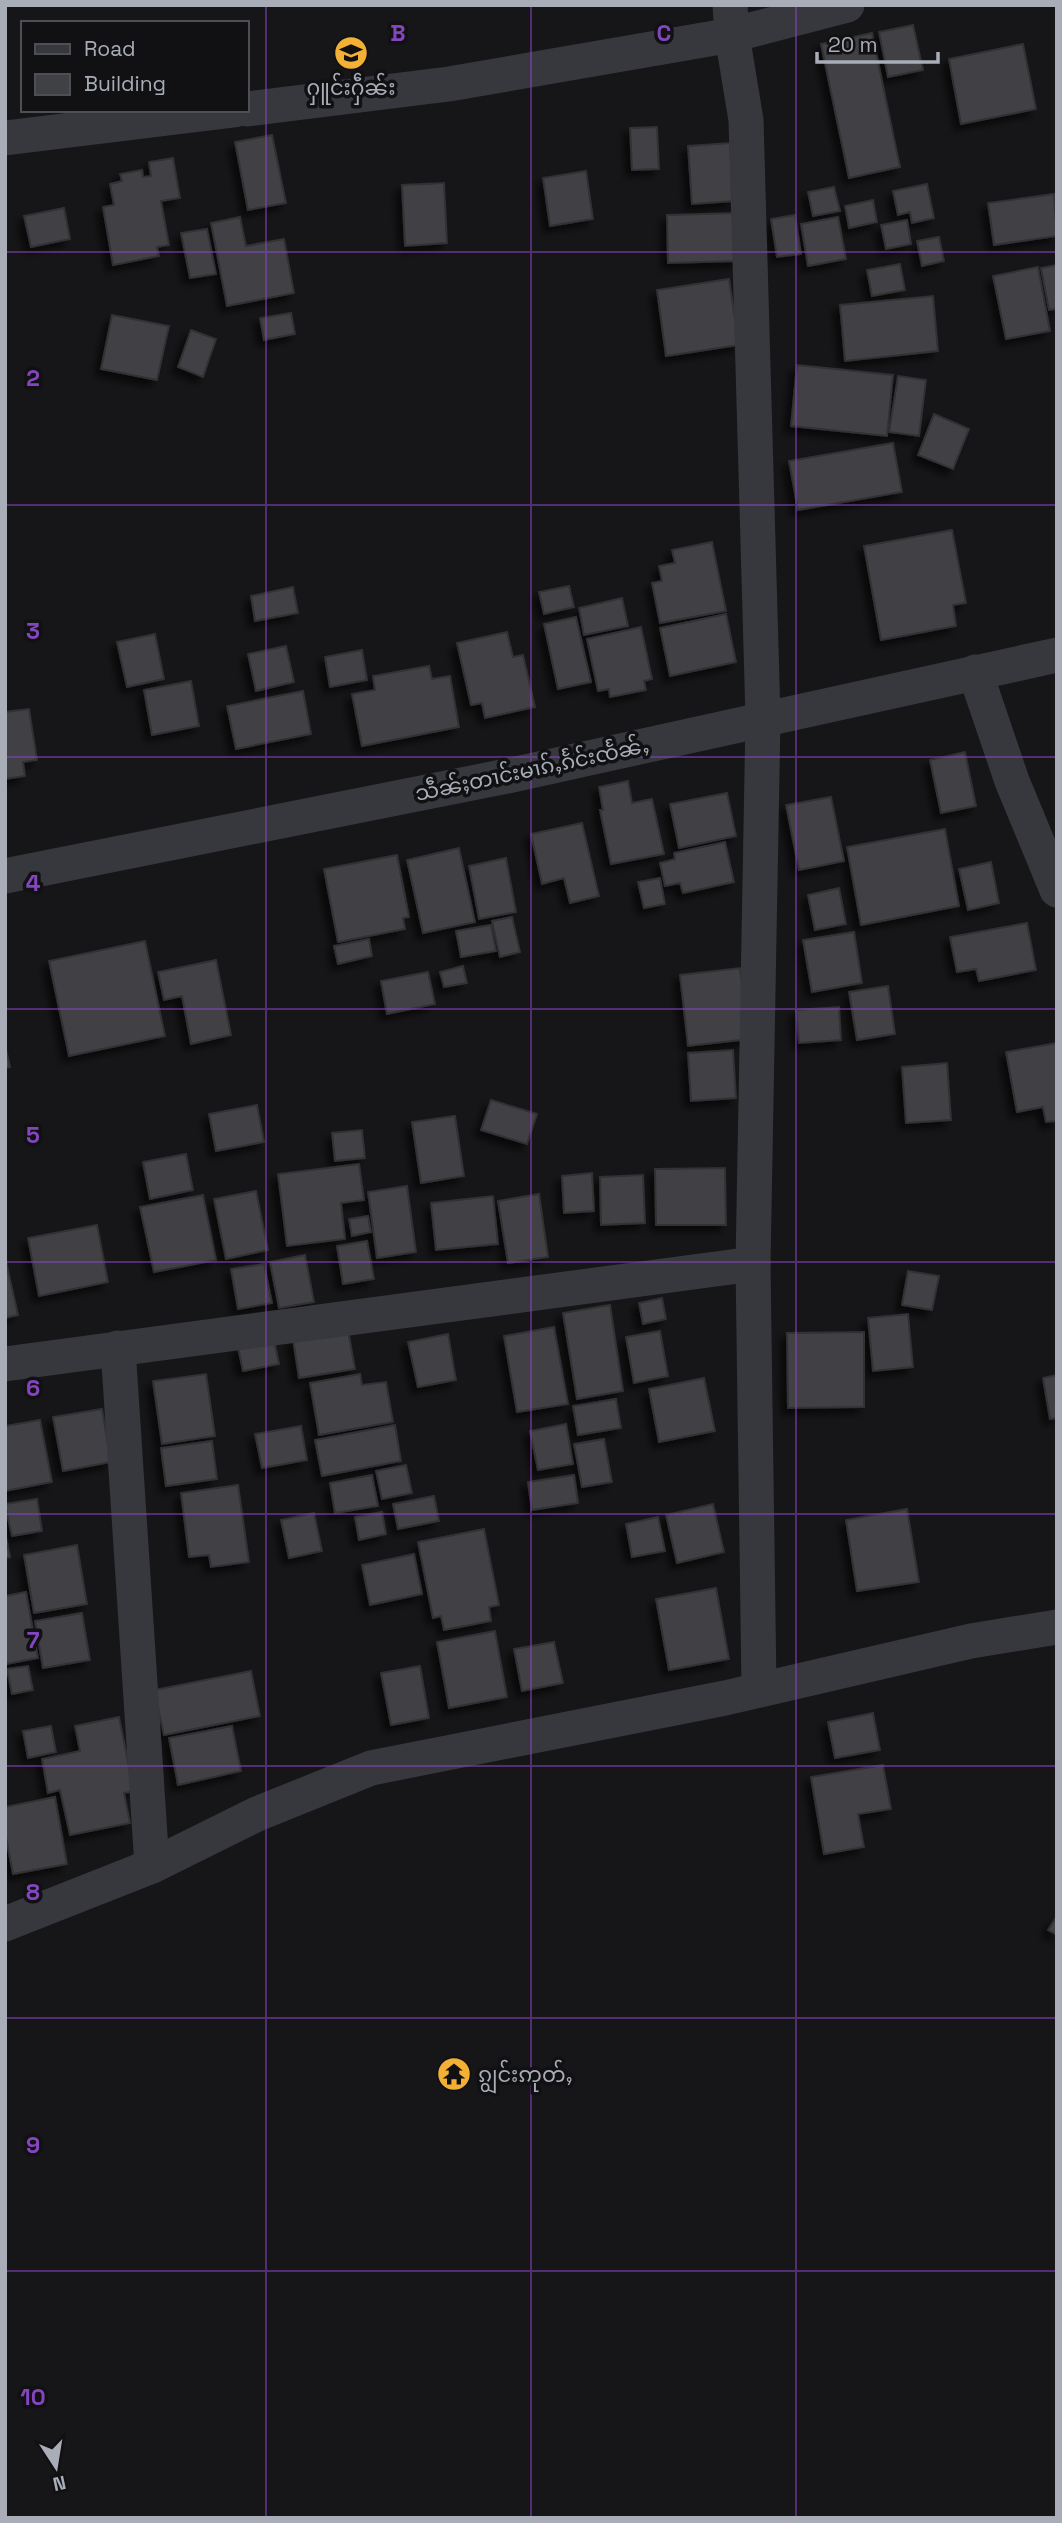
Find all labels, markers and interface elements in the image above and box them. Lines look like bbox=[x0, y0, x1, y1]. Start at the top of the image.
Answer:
text: B bbox=[390, 18, 406, 48]
text: C bbox=[657, 18, 671, 48]
legend bbox=[21, 21, 248, 112]
scale bar bbox=[817, 21, 938, 65]
text: 20 m bbox=[828, 31, 878, 58]
school or university icon: ႁူင်းႁဵၼ်း bbox=[332, 34, 370, 72]
text: Road bbox=[84, 35, 136, 62]
text: Building bbox=[84, 70, 166, 97]
place label: ႁူင်းႁဵၼ်း bbox=[307, 72, 396, 105]
text: 2 bbox=[26, 363, 40, 393]
text: 3 bbox=[26, 616, 40, 646]
street label: သဵၼ်ႈတၢင်းမၢၵ်ႇၵႅင်းၸႅၼ်ႇ bbox=[412, 729, 651, 807]
text: 4 bbox=[26, 868, 41, 898]
text: 5 bbox=[26, 1120, 40, 1150]
text: 6 bbox=[26, 1373, 40, 1403]
text: 7 bbox=[27, 1625, 40, 1655]
text: 8 bbox=[26, 1877, 40, 1907]
temple icon: ၵျွင်းဢုတ်ႇ bbox=[435, 2055, 473, 2093]
place label: ၵျွင်းဢုတ်ႇ bbox=[478, 2059, 573, 2094]
text: 9 bbox=[26, 2130, 40, 2160]
text: 10 bbox=[20, 2382, 46, 2412]
north arrow bbox=[21, 2432, 91, 2502]
text: N bbox=[51, 2470, 68, 2497]

